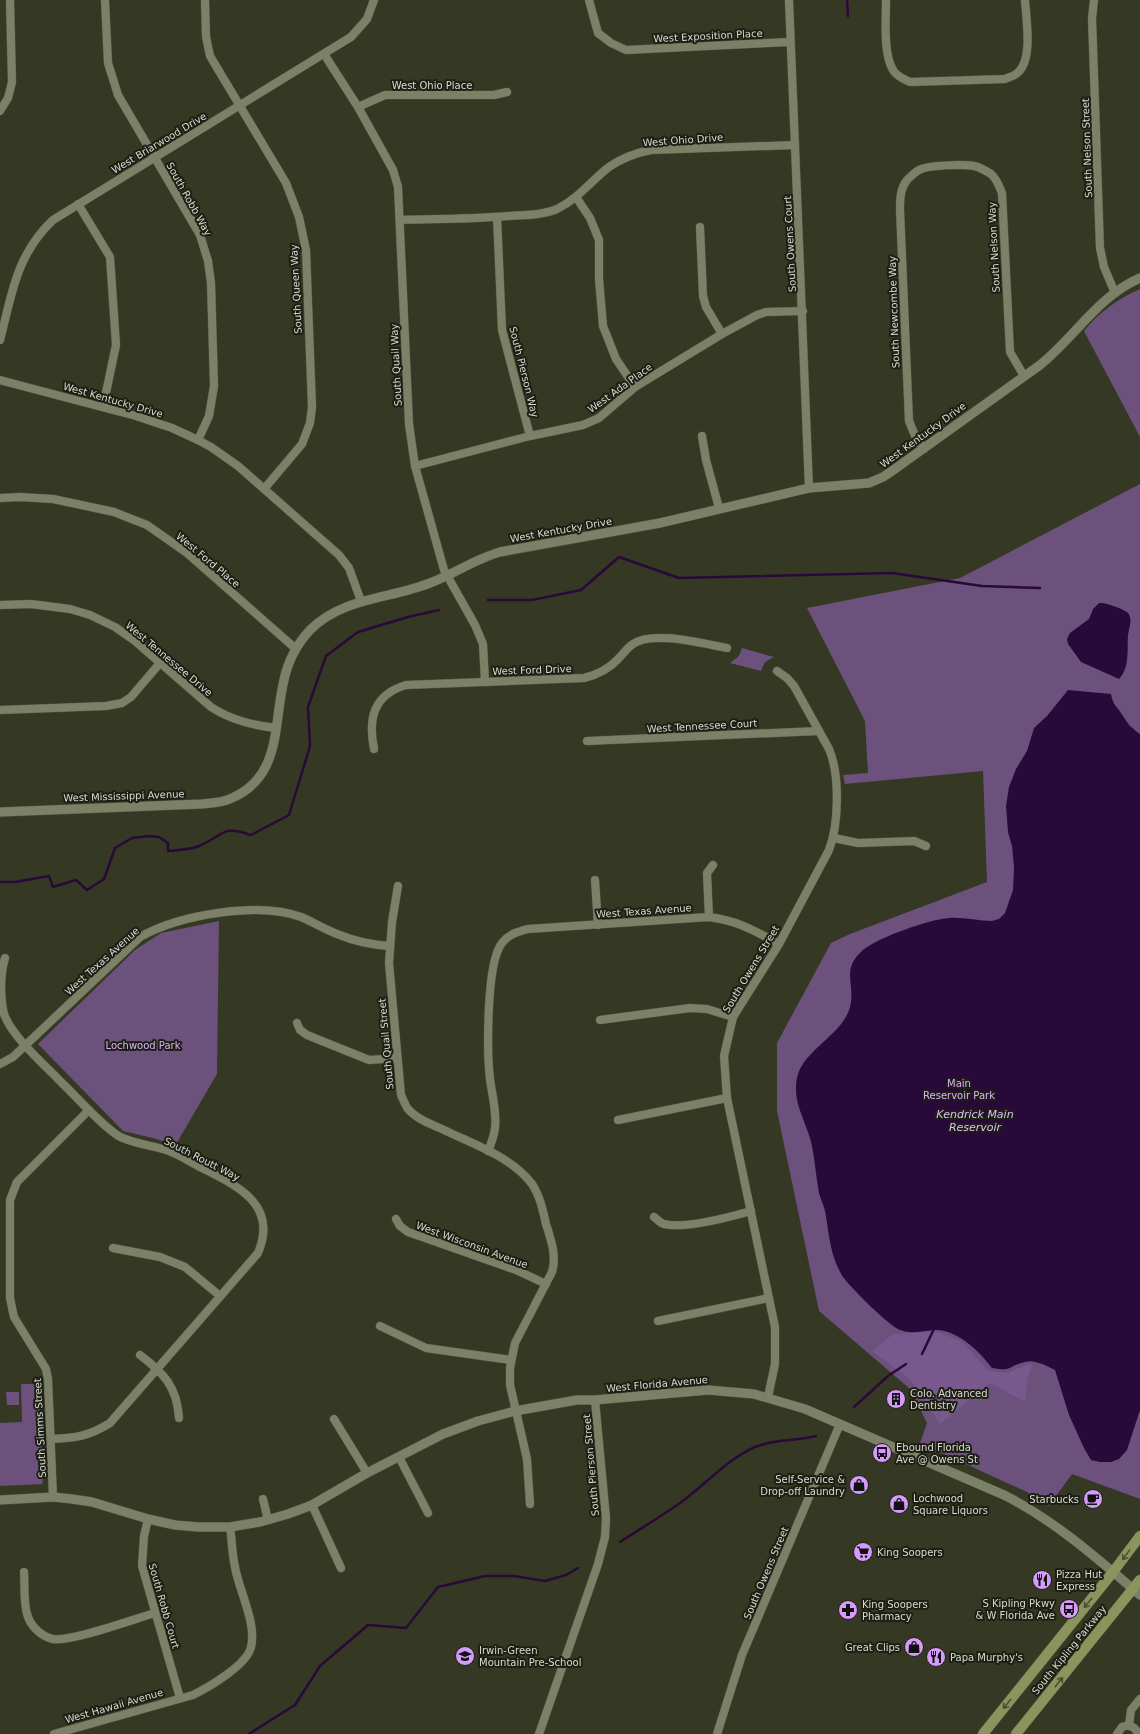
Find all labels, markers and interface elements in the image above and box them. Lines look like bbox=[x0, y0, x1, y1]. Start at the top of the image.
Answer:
street label: West Exposition Place bbox=[653, 28, 763, 44]
street label: West Ohio Place bbox=[392, 80, 472, 91]
street label: South Nelson Street bbox=[1080, 98, 1094, 198]
street label: West Briarwood Drive bbox=[110, 110, 208, 176]
street label: West Ohio Drive bbox=[642, 132, 724, 148]
street label: South Robb Way bbox=[164, 160, 214, 238]
street label: South Owens Court bbox=[782, 195, 798, 293]
street label: South Nelson Way bbox=[986, 201, 1002, 293]
street label: South Queen Way bbox=[288, 244, 304, 334]
street label: South Newcombe Way bbox=[887, 256, 901, 368]
street label: South Quail Way bbox=[388, 323, 404, 407]
street label: South Pierson Way bbox=[507, 325, 541, 419]
street label: West Ada Place bbox=[586, 361, 654, 415]
street label: West Kentucky Drive bbox=[62, 380, 164, 420]
street label: West Kentucky Drive bbox=[878, 400, 968, 470]
street label: West Kentucky Drive bbox=[509, 516, 613, 544]
street label: West Ford Place bbox=[174, 530, 242, 590]
street label: West Tennessee Drive bbox=[123, 620, 215, 698]
street label: West Ford Drive bbox=[492, 663, 572, 677]
street label: West Tennessee Court bbox=[647, 718, 758, 734]
street label: West Mississippi Avenue bbox=[63, 788, 185, 804]
street label: West Texas Avenue bbox=[596, 902, 692, 920]
street label: South Owens Street bbox=[721, 923, 781, 1015]
street label: West Texas Avenue bbox=[63, 925, 141, 997]
street label: South Quail Street bbox=[377, 998, 395, 1090]
park label: Lochwood Park bbox=[106, 1040, 181, 1051]
park label: Main Reservoir Park bbox=[923, 1078, 995, 1101]
water label: Kendrick Main Reservoir bbox=[936, 1108, 1014, 1134]
street label: South Routt Way bbox=[162, 1135, 242, 1183]
street label: West Wisconsin Avenue bbox=[415, 1220, 529, 1270]
street label: West Florida Avenue bbox=[606, 1374, 708, 1394]
street label: South Simms Street bbox=[32, 1378, 48, 1478]
building icon: Colo. Advanced Dentistry bbox=[885, 1388, 907, 1410]
place label: Colo. Advanced Dentistry bbox=[910, 1388, 988, 1411]
street label: South Pierson Street bbox=[581, 1413, 601, 1516]
bus stop icon: Ebound Florida Ave @ Owens St bbox=[871, 1442, 893, 1464]
place label: Ebound Florida Ave @ Owens St bbox=[896, 1442, 978, 1465]
place label: Self-Service & Drop-off Laundry bbox=[760, 1474, 845, 1497]
shop icon: Self-Service & Drop-off Laundry bbox=[848, 1474, 870, 1496]
cafe icon: Starbucks bbox=[1082, 1488, 1104, 1510]
shop icon: Lochwood Square Liquors bbox=[888, 1493, 910, 1515]
place label: Lochwood Square Liquors bbox=[913, 1493, 988, 1516]
place label: Starbucks bbox=[1029, 1494, 1079, 1505]
street label: South Owens Street bbox=[741, 1525, 791, 1621]
supermarket icon: King Soopers bbox=[852, 1541, 874, 1563]
place label: King Soopers bbox=[877, 1547, 943, 1558]
one-way arrow bbox=[1122, 1549, 1130, 1560]
street label: South Robb Court bbox=[147, 1562, 181, 1650]
restaurant icon: Pizza Hut Express bbox=[1031, 1569, 1053, 1591]
place label: Pizza Hut Express bbox=[1056, 1569, 1102, 1592]
one-way arrow bbox=[1084, 1597, 1093, 1608]
place label: S Kipling Pkwy & W Florida Ave bbox=[975, 1598, 1055, 1621]
bus stop icon: S Kipling Pkwy & W Florida Ave bbox=[1058, 1598, 1080, 1620]
pharmacy icon: King Soopers Pharmacy bbox=[837, 1599, 859, 1621]
place label: King Soopers Pharmacy bbox=[862, 1599, 928, 1622]
street label: South Kipling Parkway bbox=[1030, 1603, 1108, 1697]
shop icon: Great Clips bbox=[903, 1636, 925, 1658]
place label: Great Clips bbox=[845, 1642, 900, 1653]
school or university icon: Irwin-Green Mountain Pre-School bbox=[454, 1645, 476, 1667]
place label: Irwin-Green Mountain Pre-School bbox=[479, 1645, 581, 1668]
restaurant icon: Papa Murphy's bbox=[925, 1646, 947, 1668]
place label: Papa Murphy's bbox=[950, 1652, 1023, 1663]
one-way arrow bbox=[1054, 1677, 1063, 1687]
street label: West Hawaii Avenue bbox=[64, 1687, 164, 1725]
one-way arrow bbox=[1003, 1699, 1012, 1709]

